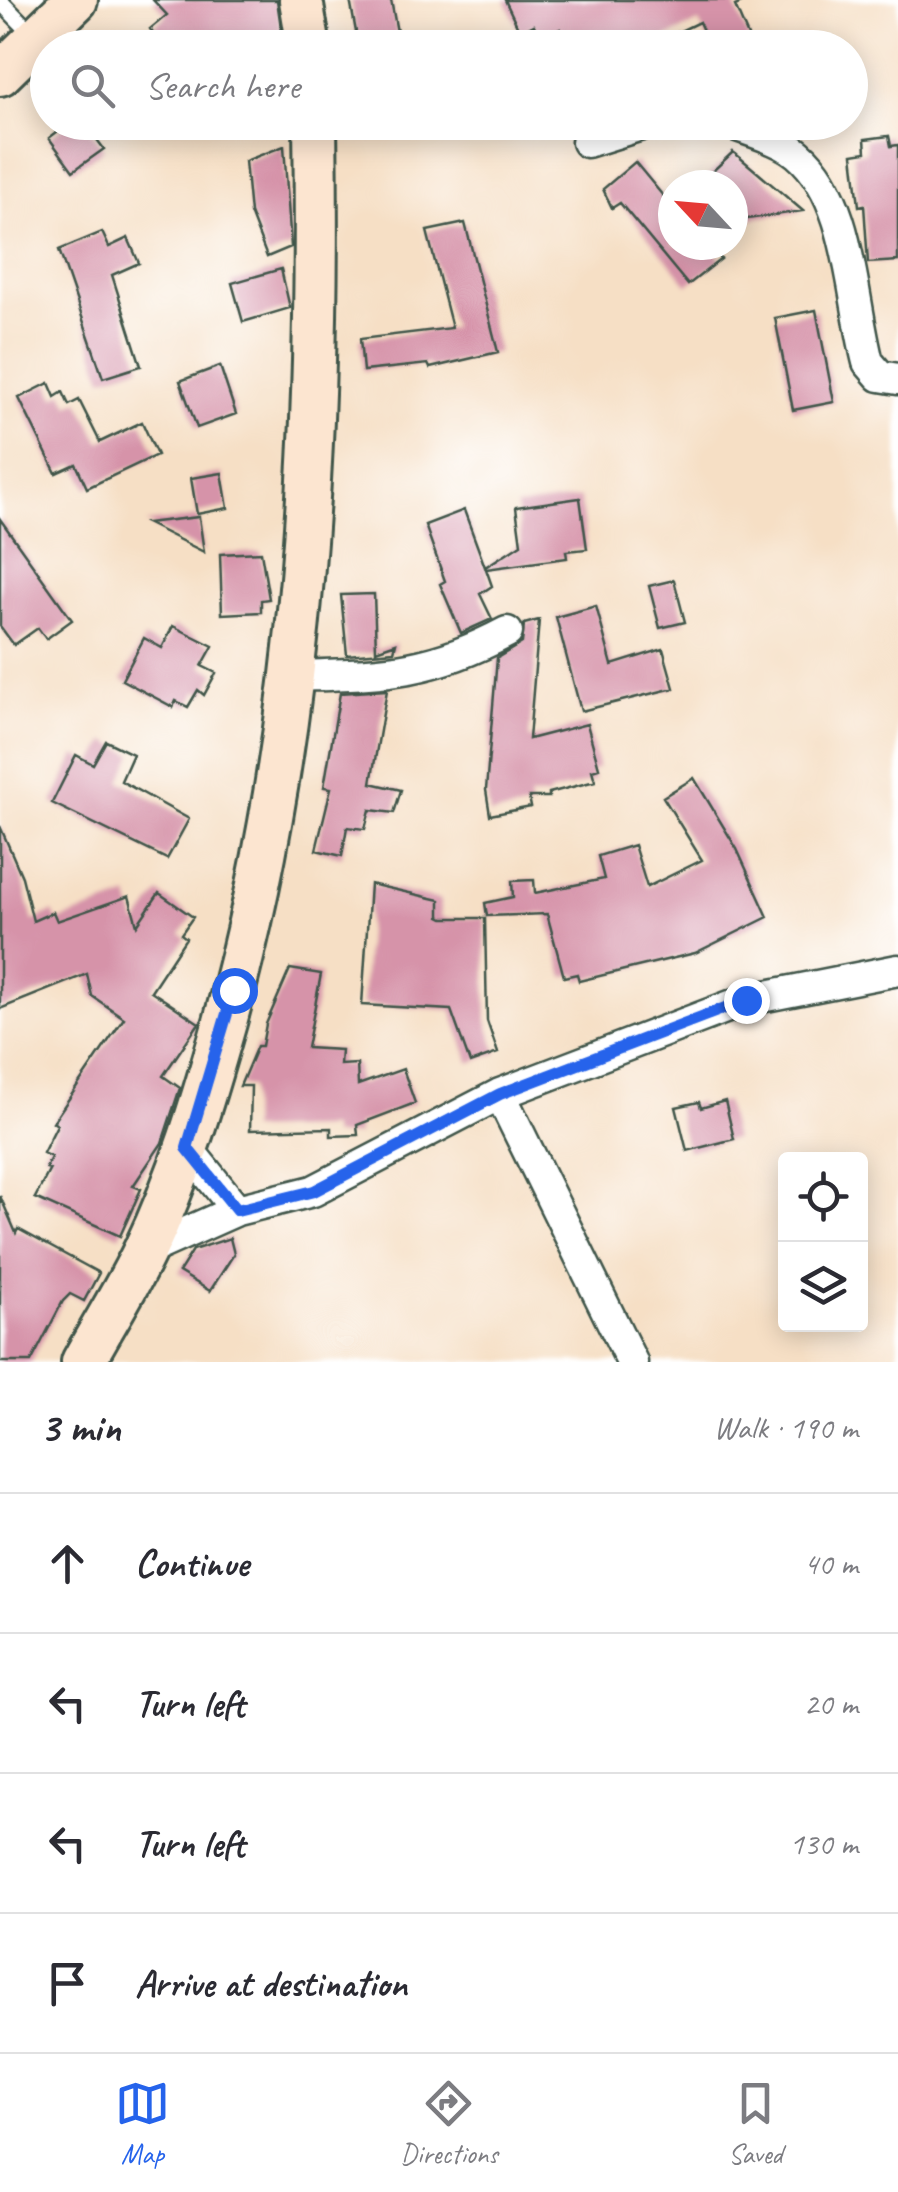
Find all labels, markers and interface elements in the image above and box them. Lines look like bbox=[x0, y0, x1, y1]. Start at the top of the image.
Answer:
search box bbox=[30, 30, 868, 140]
icon: search bbox=[65, 58, 120, 113]
text: Search here bbox=[145, 62, 300, 109]
north arrow bbox=[658, 170, 748, 260]
route start bbox=[212, 968, 258, 1014]
route end bbox=[724, 978, 770, 1024]
map controls bbox=[778, 1152, 868, 1332]
button: locate bbox=[778, 1152, 868, 1242]
button: layers bbox=[778, 1242, 868, 1332]
text: 3 min bbox=[40, 1401, 120, 1454]
text: Walk · 190 m bbox=[714, 1407, 858, 1448]
icon: ahead bbox=[40, 1536, 95, 1591]
text: Continue bbox=[135, 1540, 249, 1587]
text: 40 m bbox=[804, 1543, 858, 1584]
icon: left bbox=[40, 1676, 95, 1731]
text: Turn left bbox=[135, 1680, 245, 1727]
text: 20 m bbox=[804, 1683, 858, 1724]
icon: left bbox=[40, 1816, 95, 1871]
text: Turn left bbox=[135, 1820, 245, 1867]
text: 130 m bbox=[789, 1823, 858, 1864]
icon: arrive bbox=[40, 1956, 95, 2011]
text: Arrive at destination bbox=[135, 1960, 407, 2007]
tab: Map bbox=[115, 2076, 170, 2171]
tab: Directions bbox=[400, 2076, 498, 2171]
tab: Saved bbox=[728, 2076, 783, 2171]

